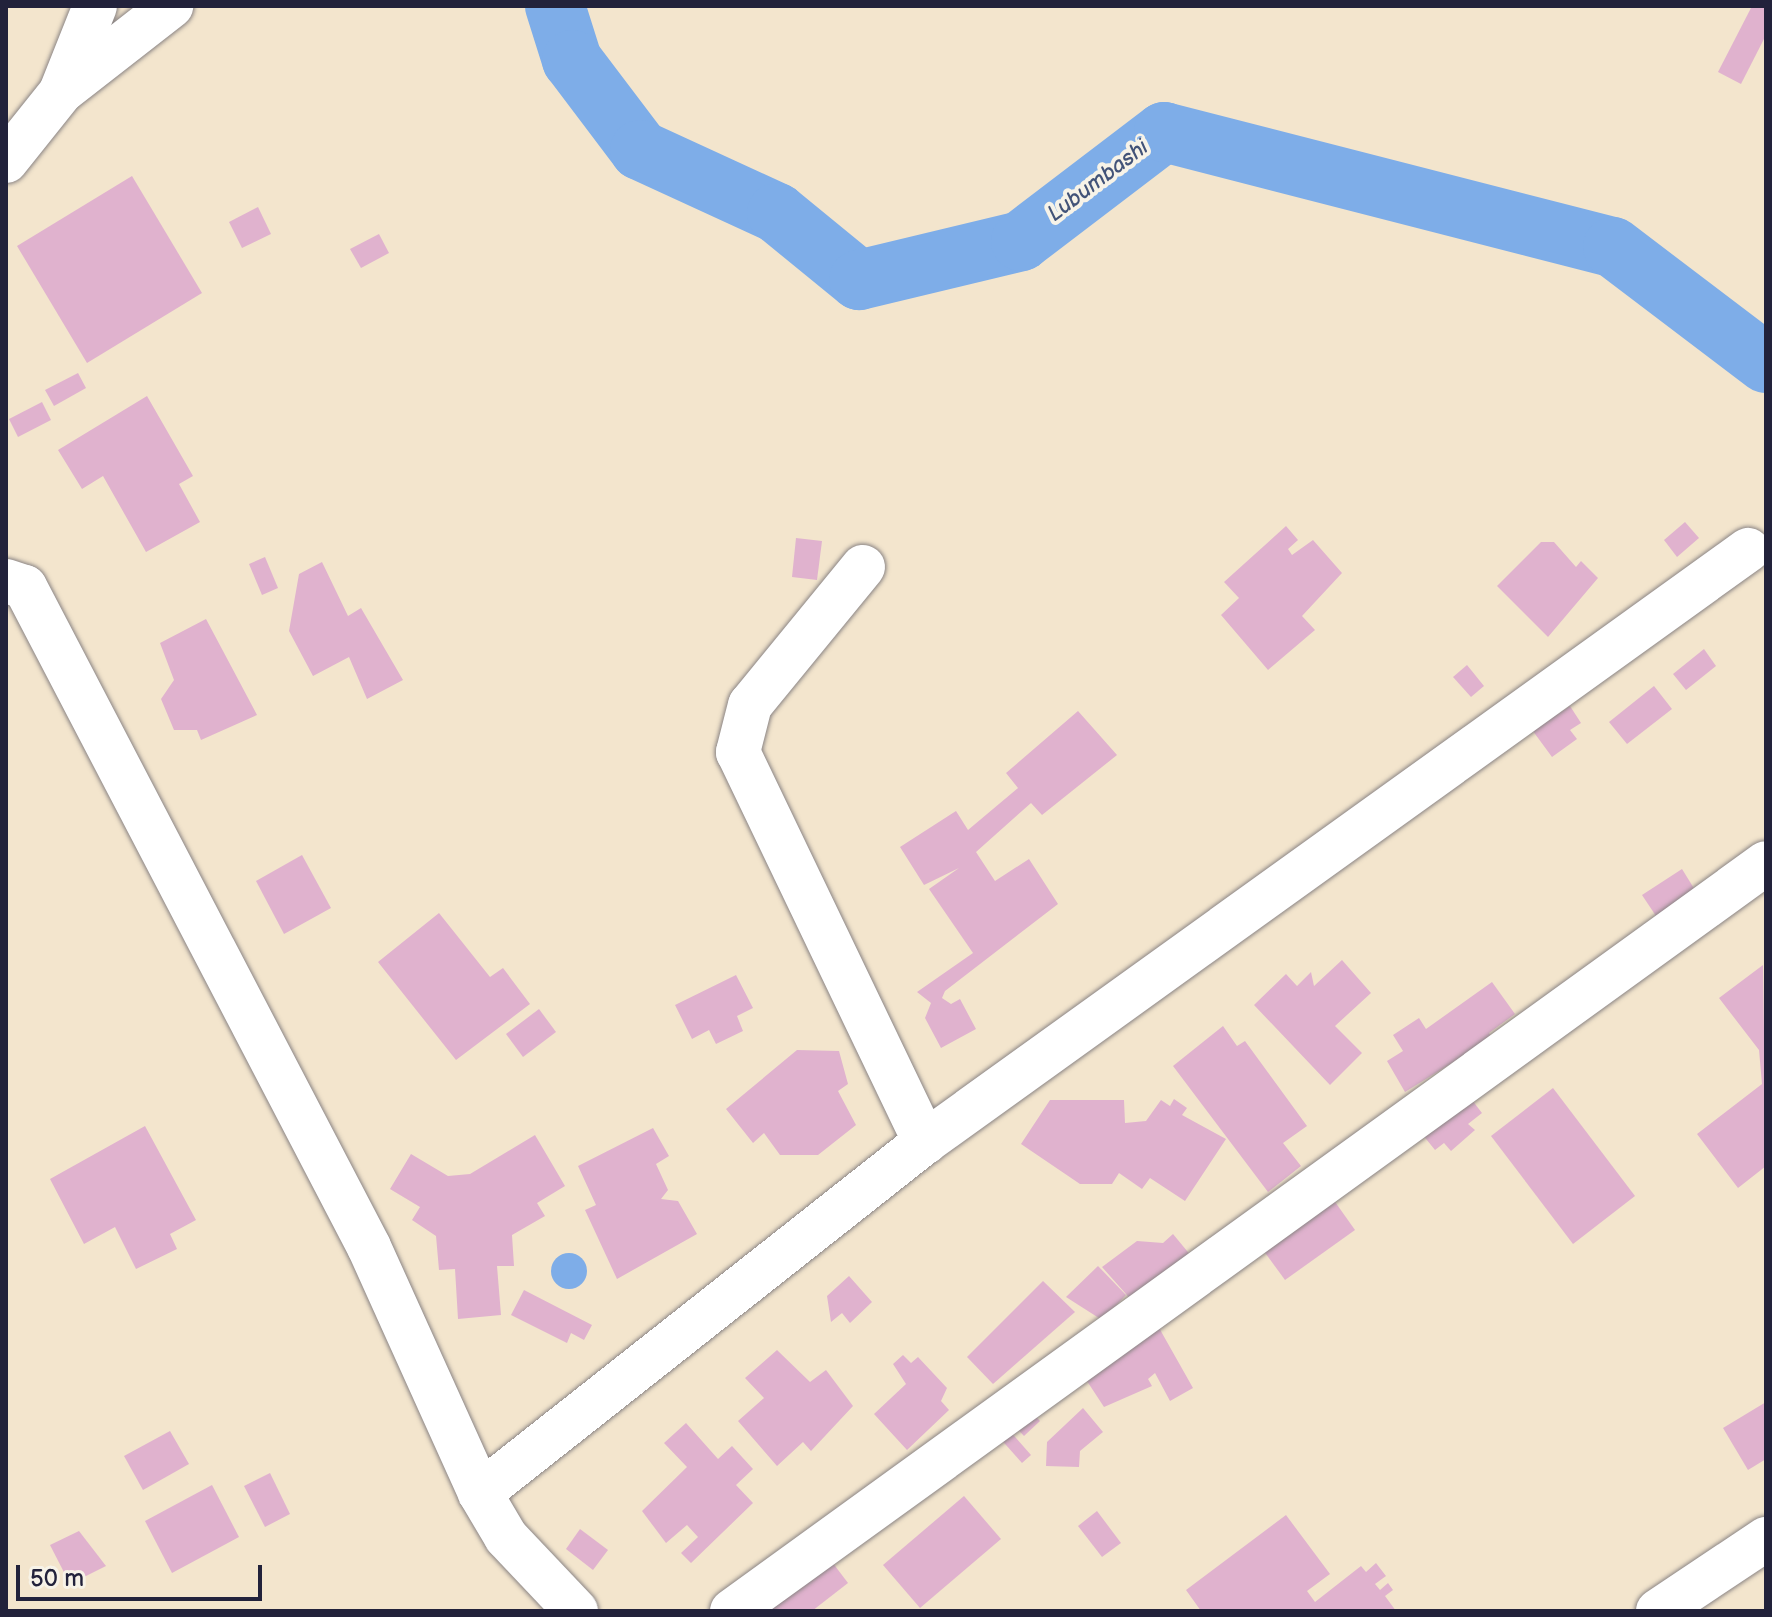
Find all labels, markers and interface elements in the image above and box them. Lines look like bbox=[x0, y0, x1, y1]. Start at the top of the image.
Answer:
water label: Lubumbashi bbox=[1042, 135, 1154, 227]
scale bar bbox=[20, 1549, 266, 1599]
text: 50 m bbox=[30, 1564, 84, 1593]

